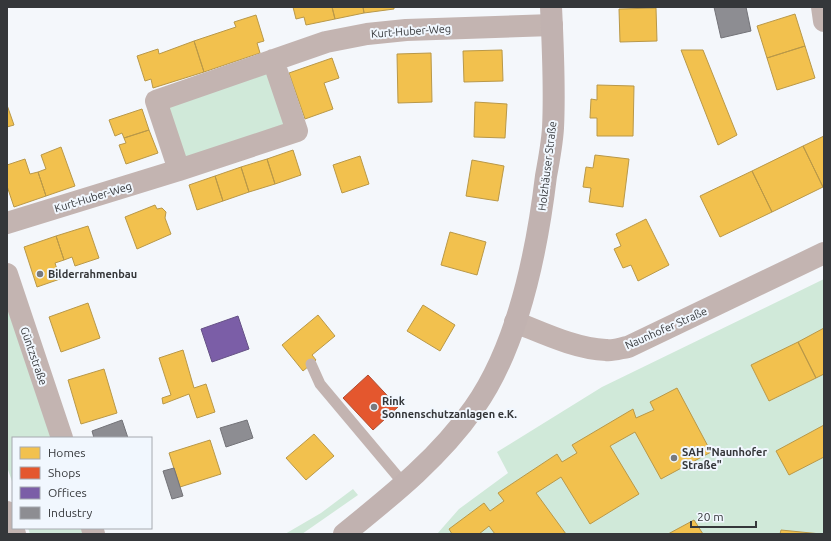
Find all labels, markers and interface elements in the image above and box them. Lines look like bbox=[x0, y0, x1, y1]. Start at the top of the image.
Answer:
street label: Kurt-Huber-Weg bbox=[371, 22, 451, 40]
street label: Holzhäuser Straße bbox=[536, 120, 558, 212]
street label: Kurt-Huber-Weg bbox=[53, 180, 133, 214]
place label: Bilderrahmenbau bbox=[48, 268, 137, 280]
marker: Bilderrahmenbau bbox=[35, 269, 45, 279]
street label: Naunhofer Straße bbox=[623, 305, 709, 351]
street label: Güntzstraße bbox=[18, 325, 50, 387]
place label: Rink Sonnenschutzanlagen e.K. bbox=[382, 395, 517, 420]
marker: Rink Sonnenschutzanlagen e.K. bbox=[369, 402, 379, 412]
legend bbox=[12, 437, 152, 529]
text: Homes bbox=[48, 446, 86, 459]
place label: SAH "Naunhofer Straße" bbox=[682, 446, 767, 471]
marker: SAH "Naunhofer Straße" bbox=[669, 453, 679, 463]
text: Shops bbox=[48, 466, 80, 479]
text: Offices bbox=[48, 486, 87, 499]
scale bar bbox=[691, 503, 756, 529]
text: Industry bbox=[48, 506, 93, 519]
text: 20 m bbox=[697, 510, 724, 523]

